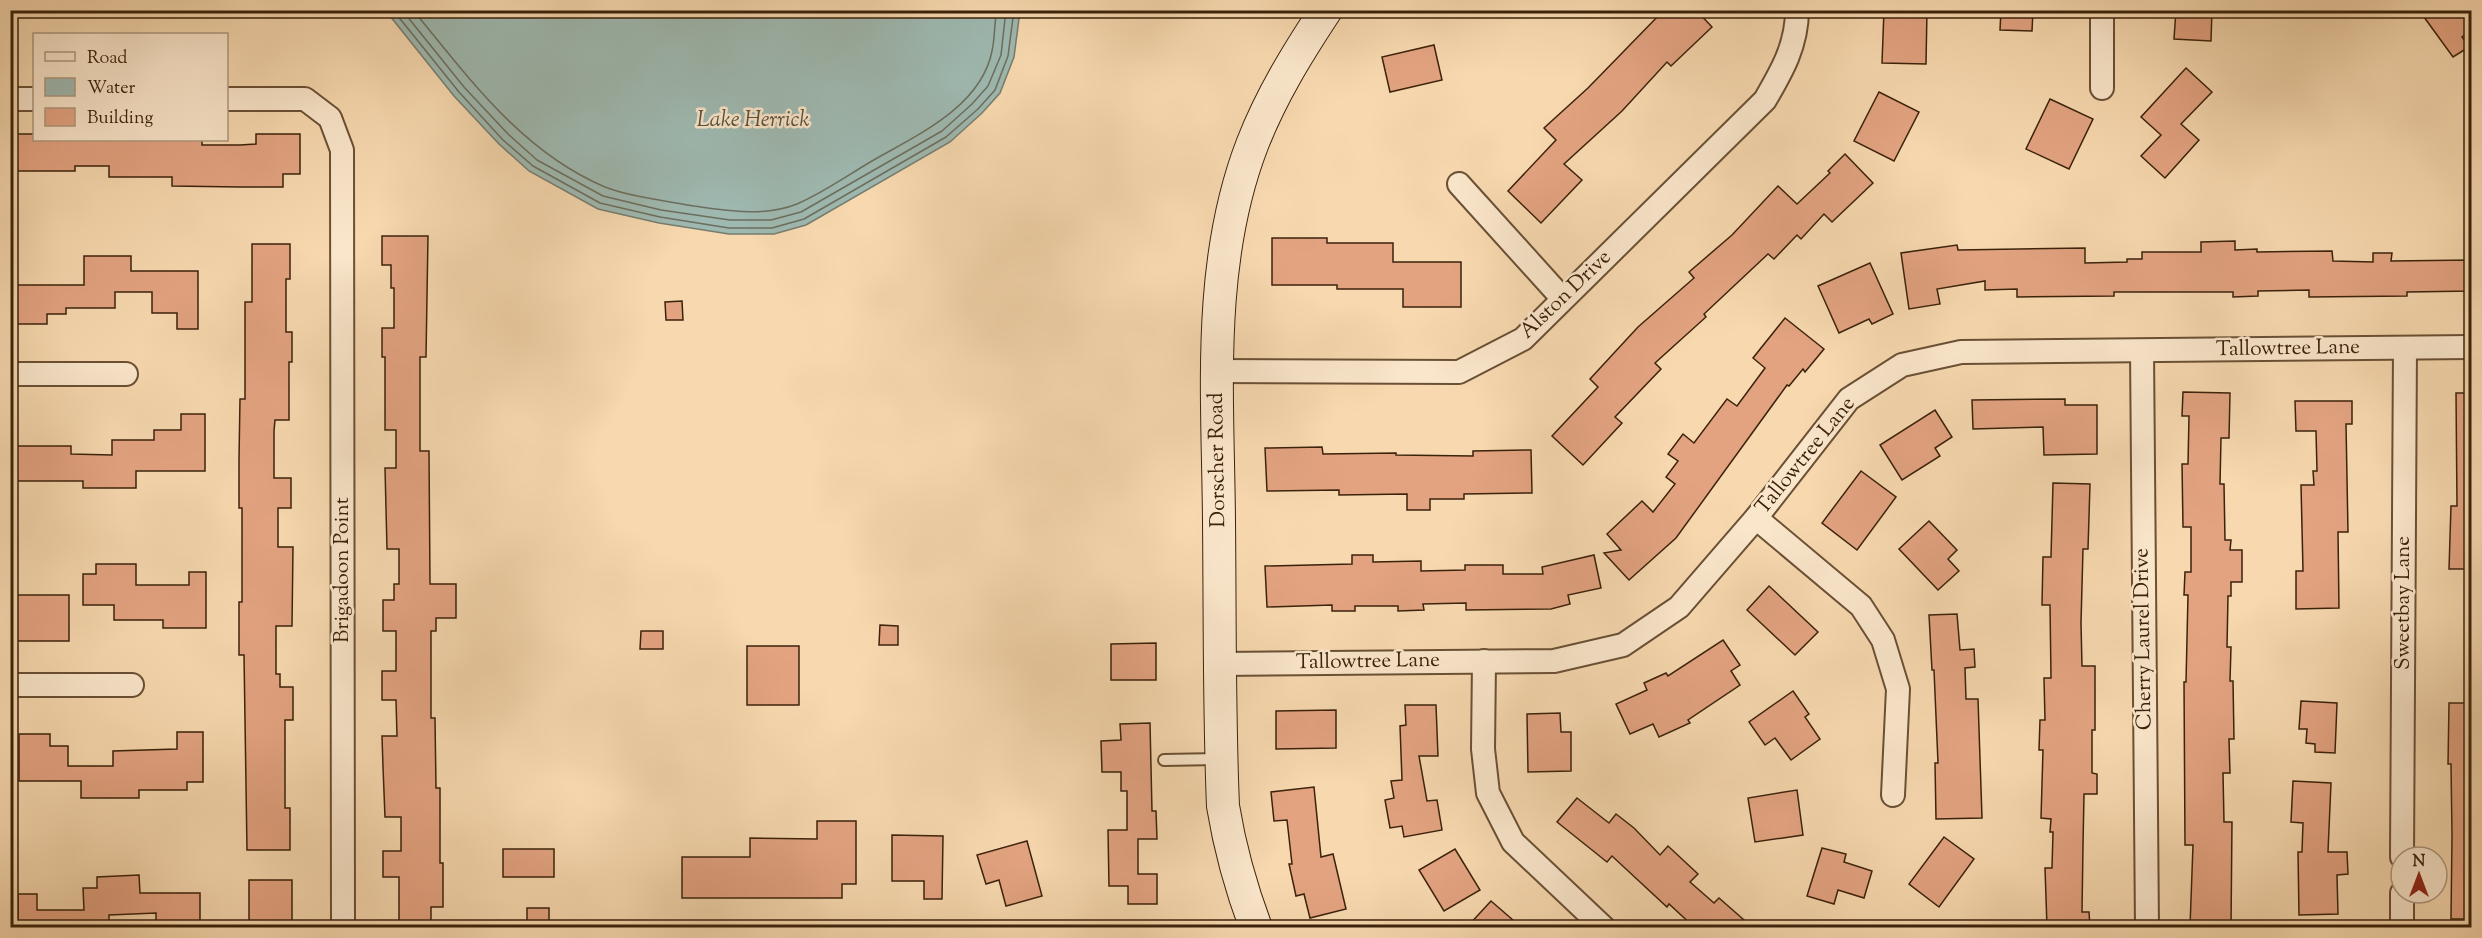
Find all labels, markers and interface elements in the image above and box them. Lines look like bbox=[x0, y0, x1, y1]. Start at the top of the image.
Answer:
legend bbox=[33, 33, 228, 141]
text: Road bbox=[87, 46, 127, 72]
text: Water bbox=[87, 76, 136, 102]
water label: Lake Herrick bbox=[697, 105, 809, 137]
text: Building bbox=[87, 106, 153, 132]
street label: Alston Drive bbox=[1513, 243, 1619, 347]
street label: Tallowtree Lane bbox=[2216, 333, 2360, 365]
street label: Tallowtree Lane bbox=[1749, 391, 1863, 521]
street label: Dorscher Road bbox=[1202, 392, 1234, 528]
street label: Brigadoon Point bbox=[328, 497, 358, 643]
street label: Sweetbay Lane bbox=[2389, 536, 2419, 670]
street label: Cherry Laurel Drive bbox=[2127, 548, 2161, 730]
street label: Tallowtree Lane bbox=[1296, 646, 1440, 678]
north arrow bbox=[2389, 845, 2449, 905]
text: N bbox=[2413, 851, 2426, 874]

